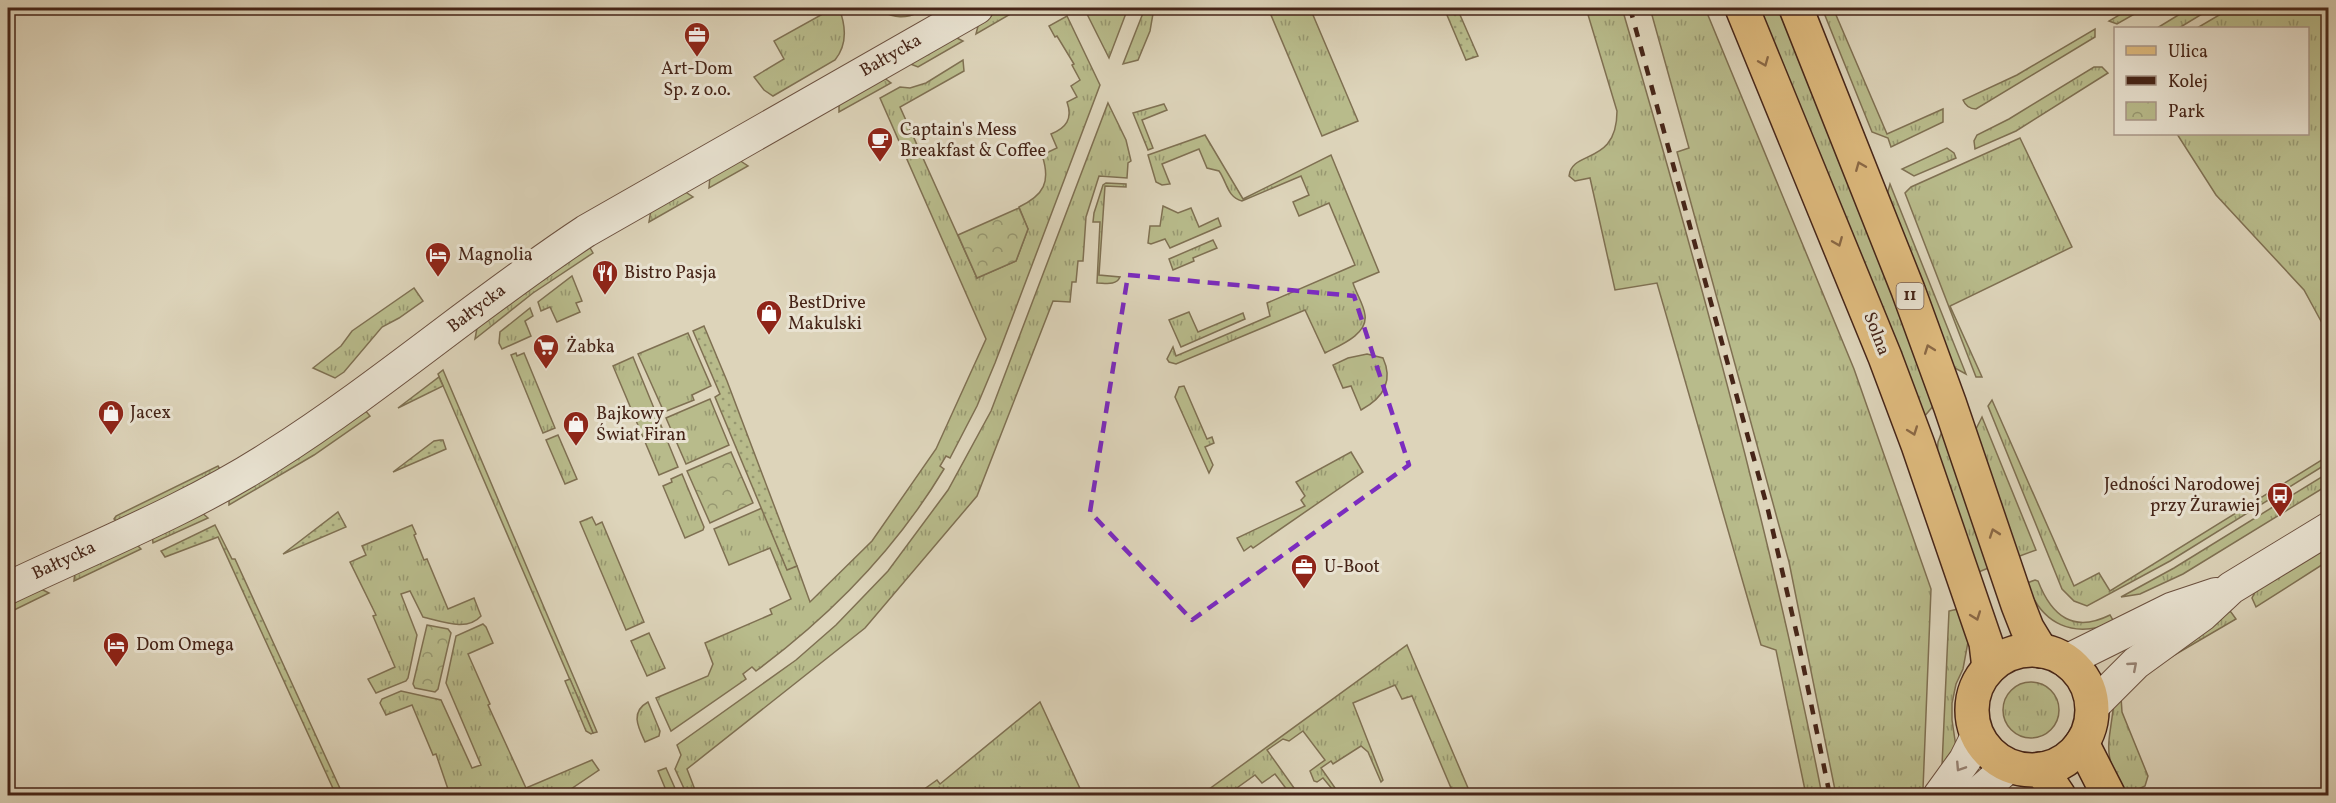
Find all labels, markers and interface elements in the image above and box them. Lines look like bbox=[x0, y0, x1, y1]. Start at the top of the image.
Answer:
office icon: Art-Dom Sp. z o.o. bbox=[682, 20, 712, 58]
legend bbox=[2114, 27, 2309, 135]
street label: Bałtycka bbox=[855, 28, 927, 84]
text: Ulica bbox=[2168, 40, 2208, 65]
one-way arrow bbox=[1757, 55, 1769, 66]
place label: Art-Dom Sp. z o.o. bbox=[661, 57, 733, 103]
text: Kolej bbox=[2168, 70, 2208, 95]
text: Park bbox=[2168, 100, 2205, 125]
place label: Captain's Mess Breakfast & Coffee bbox=[900, 118, 1046, 164]
cafe icon: Captain's Mess Breakfast & Coffee bbox=[865, 125, 895, 163]
one-way arrow bbox=[1855, 162, 1867, 173]
one-way arrow bbox=[1831, 236, 1843, 247]
hotel icon: Magnolia bbox=[423, 240, 453, 278]
place label: Magnolia bbox=[458, 243, 533, 268]
restaurant icon: Bistro Pasja bbox=[590, 258, 620, 296]
place label: Bistro Pasja bbox=[624, 261, 717, 286]
street label: Bałtycka bbox=[442, 279, 512, 339]
road number: 11 bbox=[1896, 283, 1924, 309]
place label: BestDrive Makulski bbox=[788, 291, 866, 337]
shop icon: BestDrive Makulski bbox=[754, 298, 784, 336]
street label: Solna bbox=[1856, 309, 1896, 359]
supermarket icon: Żabka bbox=[531, 332, 561, 370]
place label: Żabka bbox=[566, 335, 615, 360]
one-way arrow bbox=[1924, 344, 1937, 354]
shop icon: Jacex bbox=[96, 398, 126, 436]
place label: Jacex bbox=[130, 401, 171, 426]
place label: Bajkowy Świat Firan bbox=[596, 402, 686, 448]
shop icon: Bajkowy Świat Firan bbox=[561, 409, 591, 447]
one-way arrow bbox=[1905, 425, 1918, 436]
place label: Jedności Narodowej przy Żurawiej bbox=[2104, 473, 2260, 519]
bus stop icon: Jedności Narodowej przy Żurawiej bbox=[2265, 480, 2295, 518]
one-way arrow bbox=[1988, 528, 2001, 539]
street label: Bałtycka bbox=[28, 535, 100, 587]
office icon: U-Boot bbox=[1289, 552, 1319, 590]
place label: U-Boot bbox=[1324, 555, 1380, 580]
one-way arrow bbox=[1969, 610, 1981, 621]
hotel icon: Dom Omega bbox=[101, 630, 131, 668]
place label: Dom Omega bbox=[136, 633, 234, 658]
one-way arrow bbox=[2126, 662, 2137, 673]
one-way arrow bbox=[1956, 760, 1967, 771]

